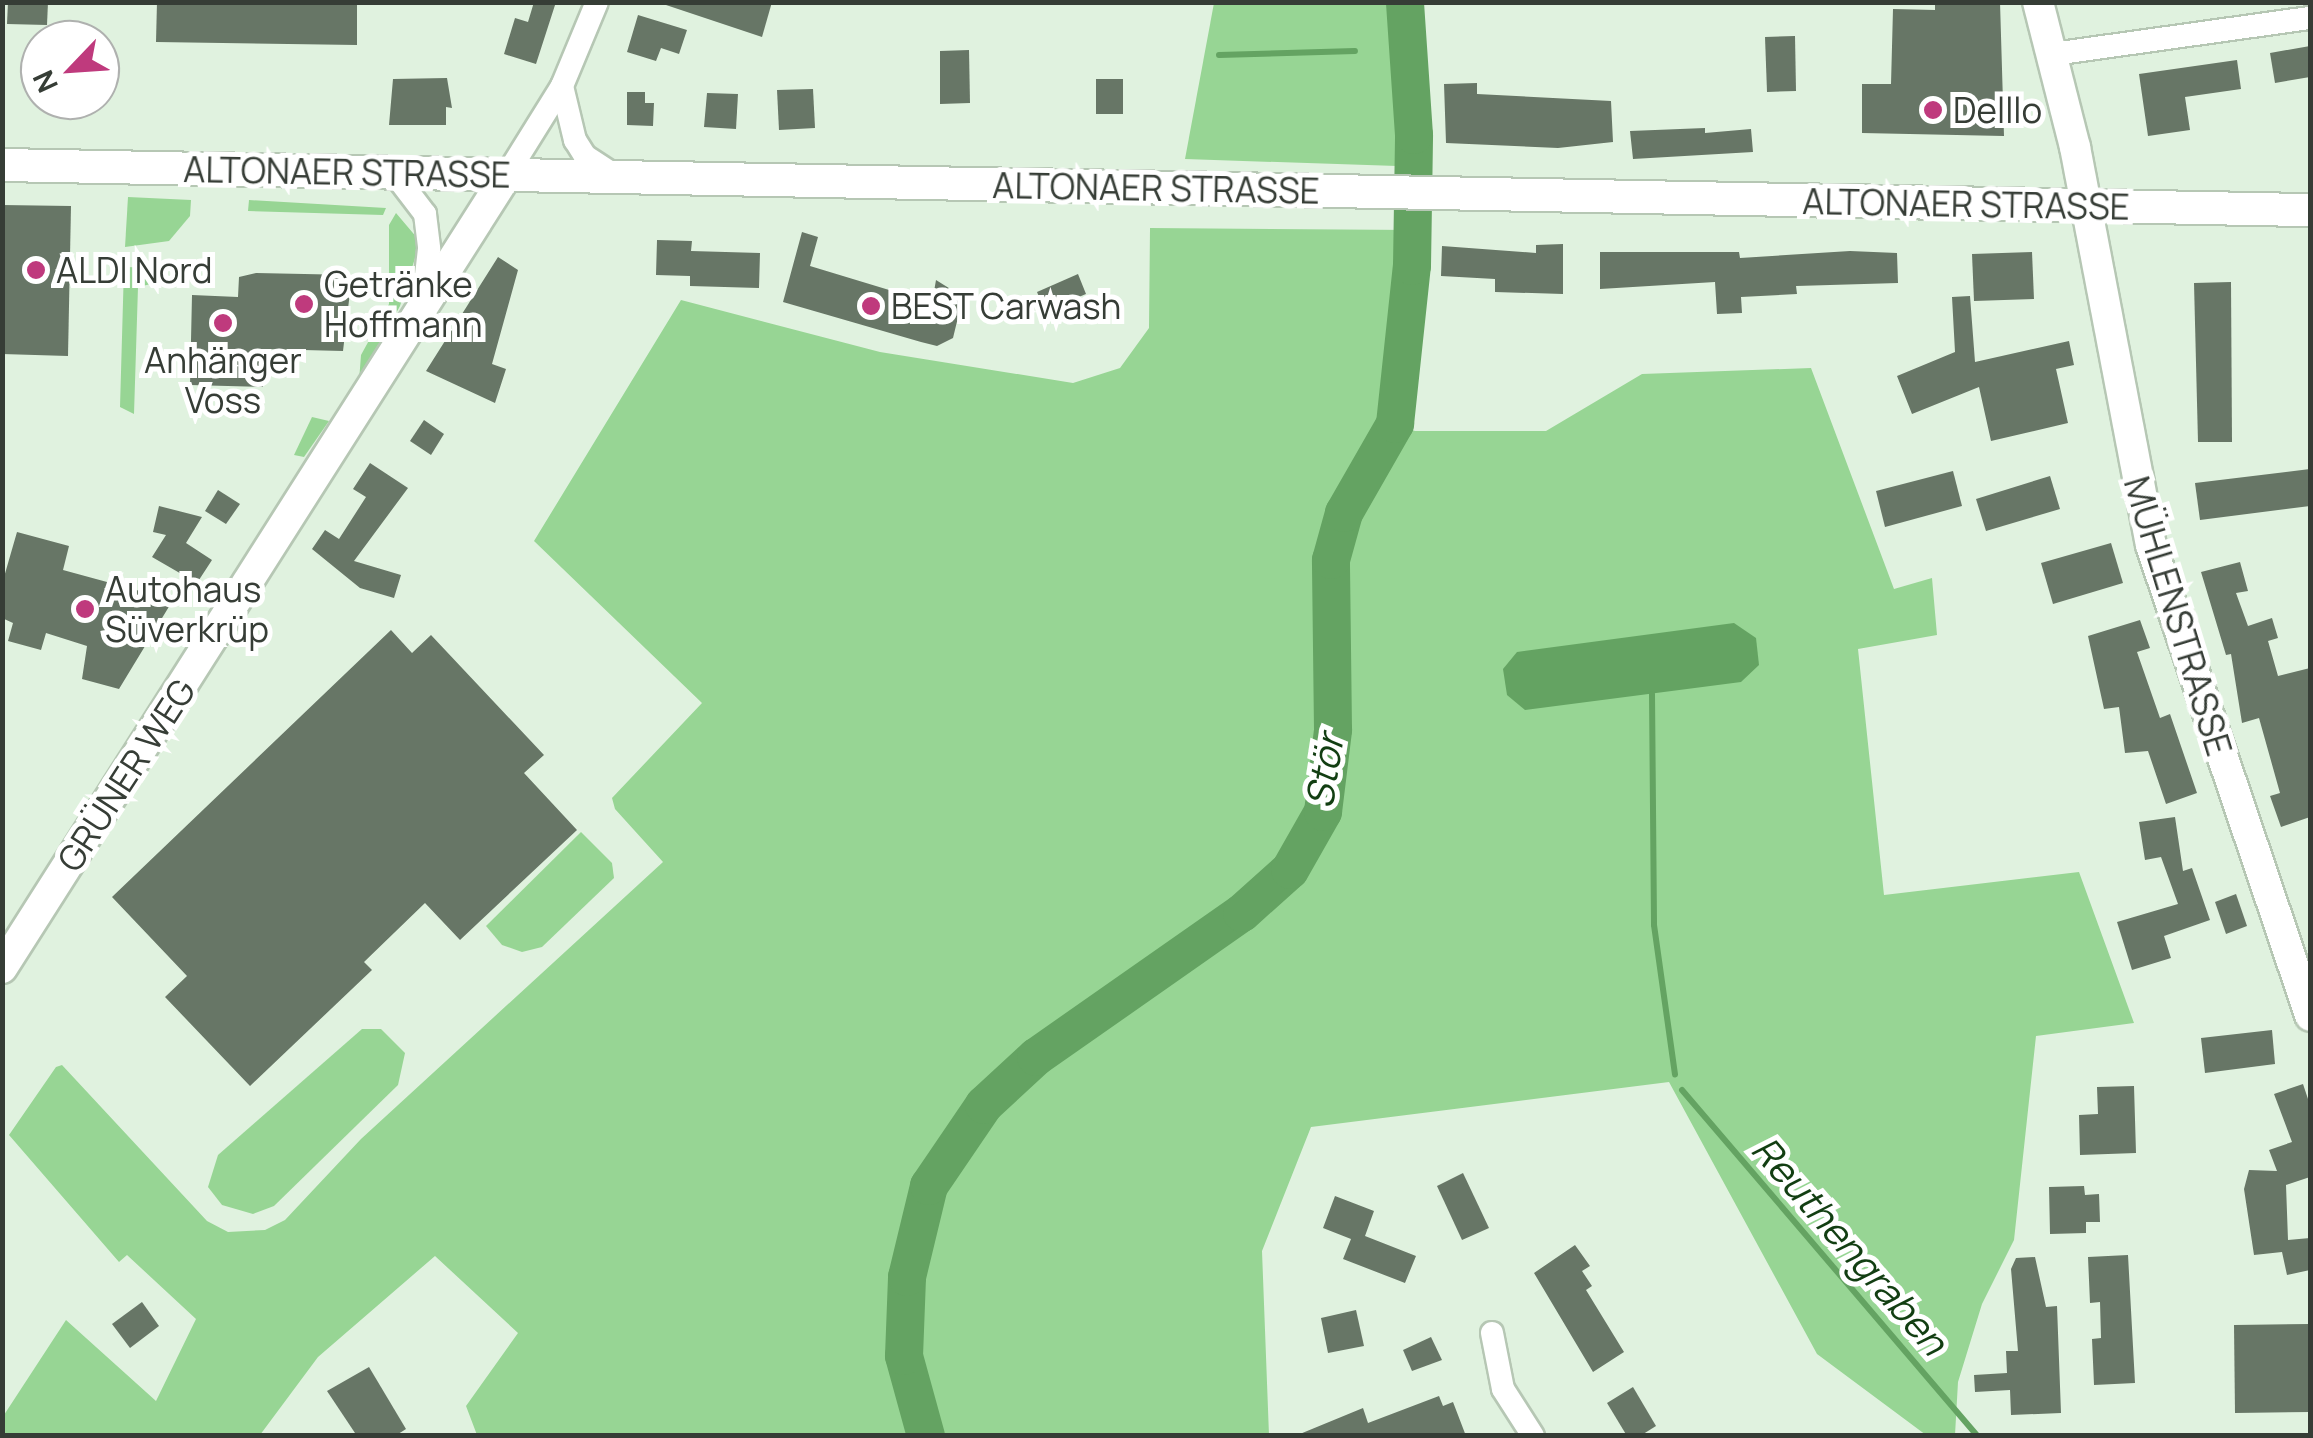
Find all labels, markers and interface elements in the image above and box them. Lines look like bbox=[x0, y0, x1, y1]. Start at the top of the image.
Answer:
north arrow bbox=[20, 20, 120, 120]
text: N bbox=[23, 65, 66, 99]
place label: Delllo bbox=[1953, 89, 2042, 131]
marker: Delllo bbox=[1922, 99, 1944, 121]
street label: ALTONAER STRASSE bbox=[183, 148, 511, 196]
street label: ALTONAER STRASSE bbox=[992, 164, 1320, 212]
street label: ALTONAER STRASSE bbox=[1802, 180, 2130, 228]
place label: ALDI Nord bbox=[56, 249, 212, 291]
marker: ALDI Nord bbox=[25, 259, 47, 281]
place label: Getränke Hoffmann bbox=[324, 263, 483, 345]
place label: BEST Carwash bbox=[891, 285, 1122, 327]
marker: Getränke Hoffmann bbox=[293, 293, 315, 315]
marker: BEST Carwash bbox=[860, 295, 882, 317]
marker: Anhänger Voss bbox=[212, 312, 234, 334]
place label: Anhänger Voss bbox=[144, 339, 302, 421]
street label: MÜHLENSTRASSE bbox=[2116, 472, 2240, 760]
place label: Autohaus Süverkrüp bbox=[105, 568, 269, 650]
marker: Autohaus Süverkrüp bbox=[74, 598, 96, 620]
street label: GRÜNER WEG bbox=[48, 671, 204, 879]
water label: Stör bbox=[1296, 731, 1352, 811]
water label: Reuthengraben bbox=[1743, 1127, 1957, 1363]

